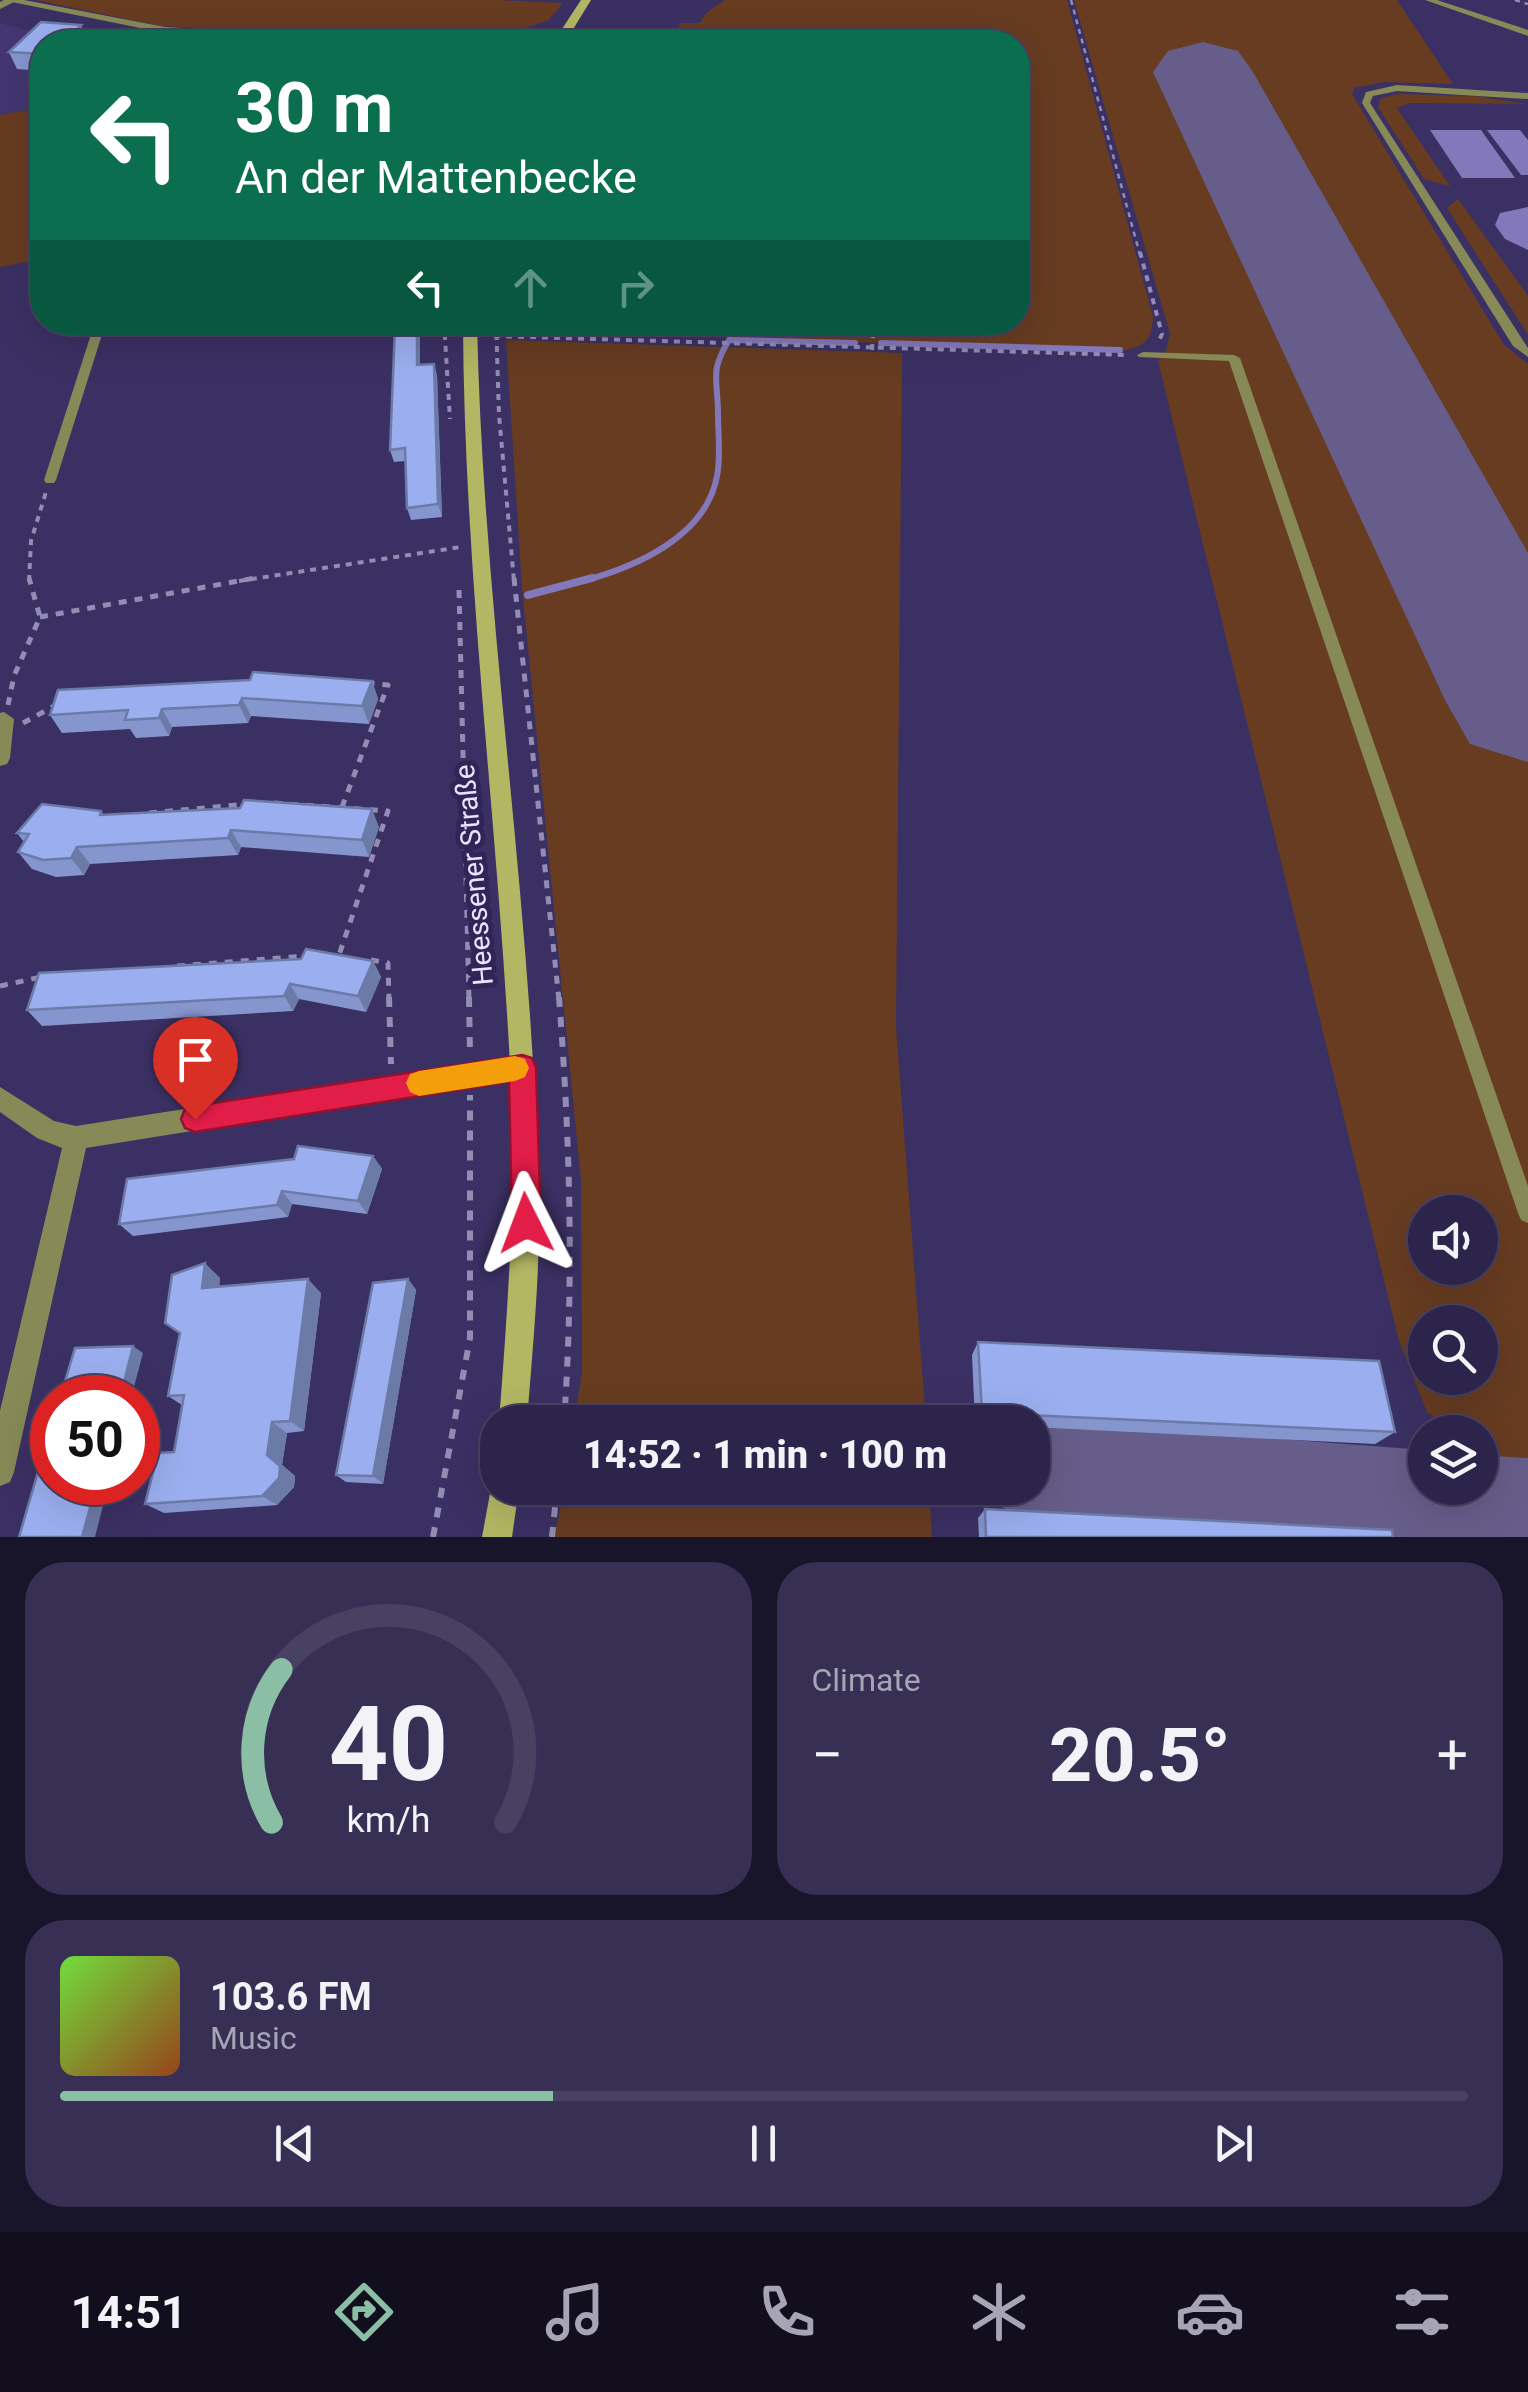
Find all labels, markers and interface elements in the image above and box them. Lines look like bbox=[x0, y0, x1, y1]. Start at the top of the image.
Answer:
text: 30 m bbox=[235, 67, 393, 149]
icon: left bbox=[70, 70, 200, 200]
text: An der Mattenbecke bbox=[235, 151, 637, 204]
icon: left bbox=[398, 260, 453, 315]
icon: ahead bbox=[503, 260, 558, 315]
icon: right bbox=[608, 260, 663, 315]
street label: Heessener Straße bbox=[448, 763, 500, 987]
pin bbox=[153, 1017, 238, 1120]
icon: arrive bbox=[168, 1032, 223, 1087]
position arrow bbox=[474, 1171, 578, 1275]
map controls bbox=[1408, 1195, 1498, 1505]
button: sound bbox=[1408, 1195, 1498, 1285]
button: search bbox=[1408, 1305, 1498, 1395]
speed limit sign: 50 bbox=[30, 1375, 160, 1505]
button: layers bbox=[1408, 1415, 1498, 1505]
text: 14:52 · 1 min · 100 m bbox=[583, 1433, 947, 1477]
text: Climate bbox=[812, 1661, 921, 1699]
text: 40 bbox=[329, 1684, 448, 1805]
text: 20.5° bbox=[1049, 1711, 1231, 1799]
text: − bbox=[812, 1723, 843, 1787]
text: + bbox=[1437, 1723, 1468, 1787]
text: km/h bbox=[346, 1799, 430, 1841]
text: 103.6 FM bbox=[210, 1975, 372, 2019]
text: Music bbox=[210, 2019, 297, 2057]
icon: previous bbox=[267, 2116, 322, 2171]
icon: pause bbox=[736, 2116, 791, 2171]
icon: next bbox=[1206, 2116, 1261, 2171]
icon: directions bbox=[329, 2277, 399, 2347]
icon: music bbox=[540, 2277, 610, 2347]
icon: phone bbox=[752, 2277, 822, 2347]
icon: climate bbox=[964, 2277, 1034, 2347]
icon: car bbox=[1175, 2277, 1245, 2347]
icon: filters bbox=[1387, 2277, 1457, 2347]
text: 14:51 bbox=[71, 2286, 187, 2339]

